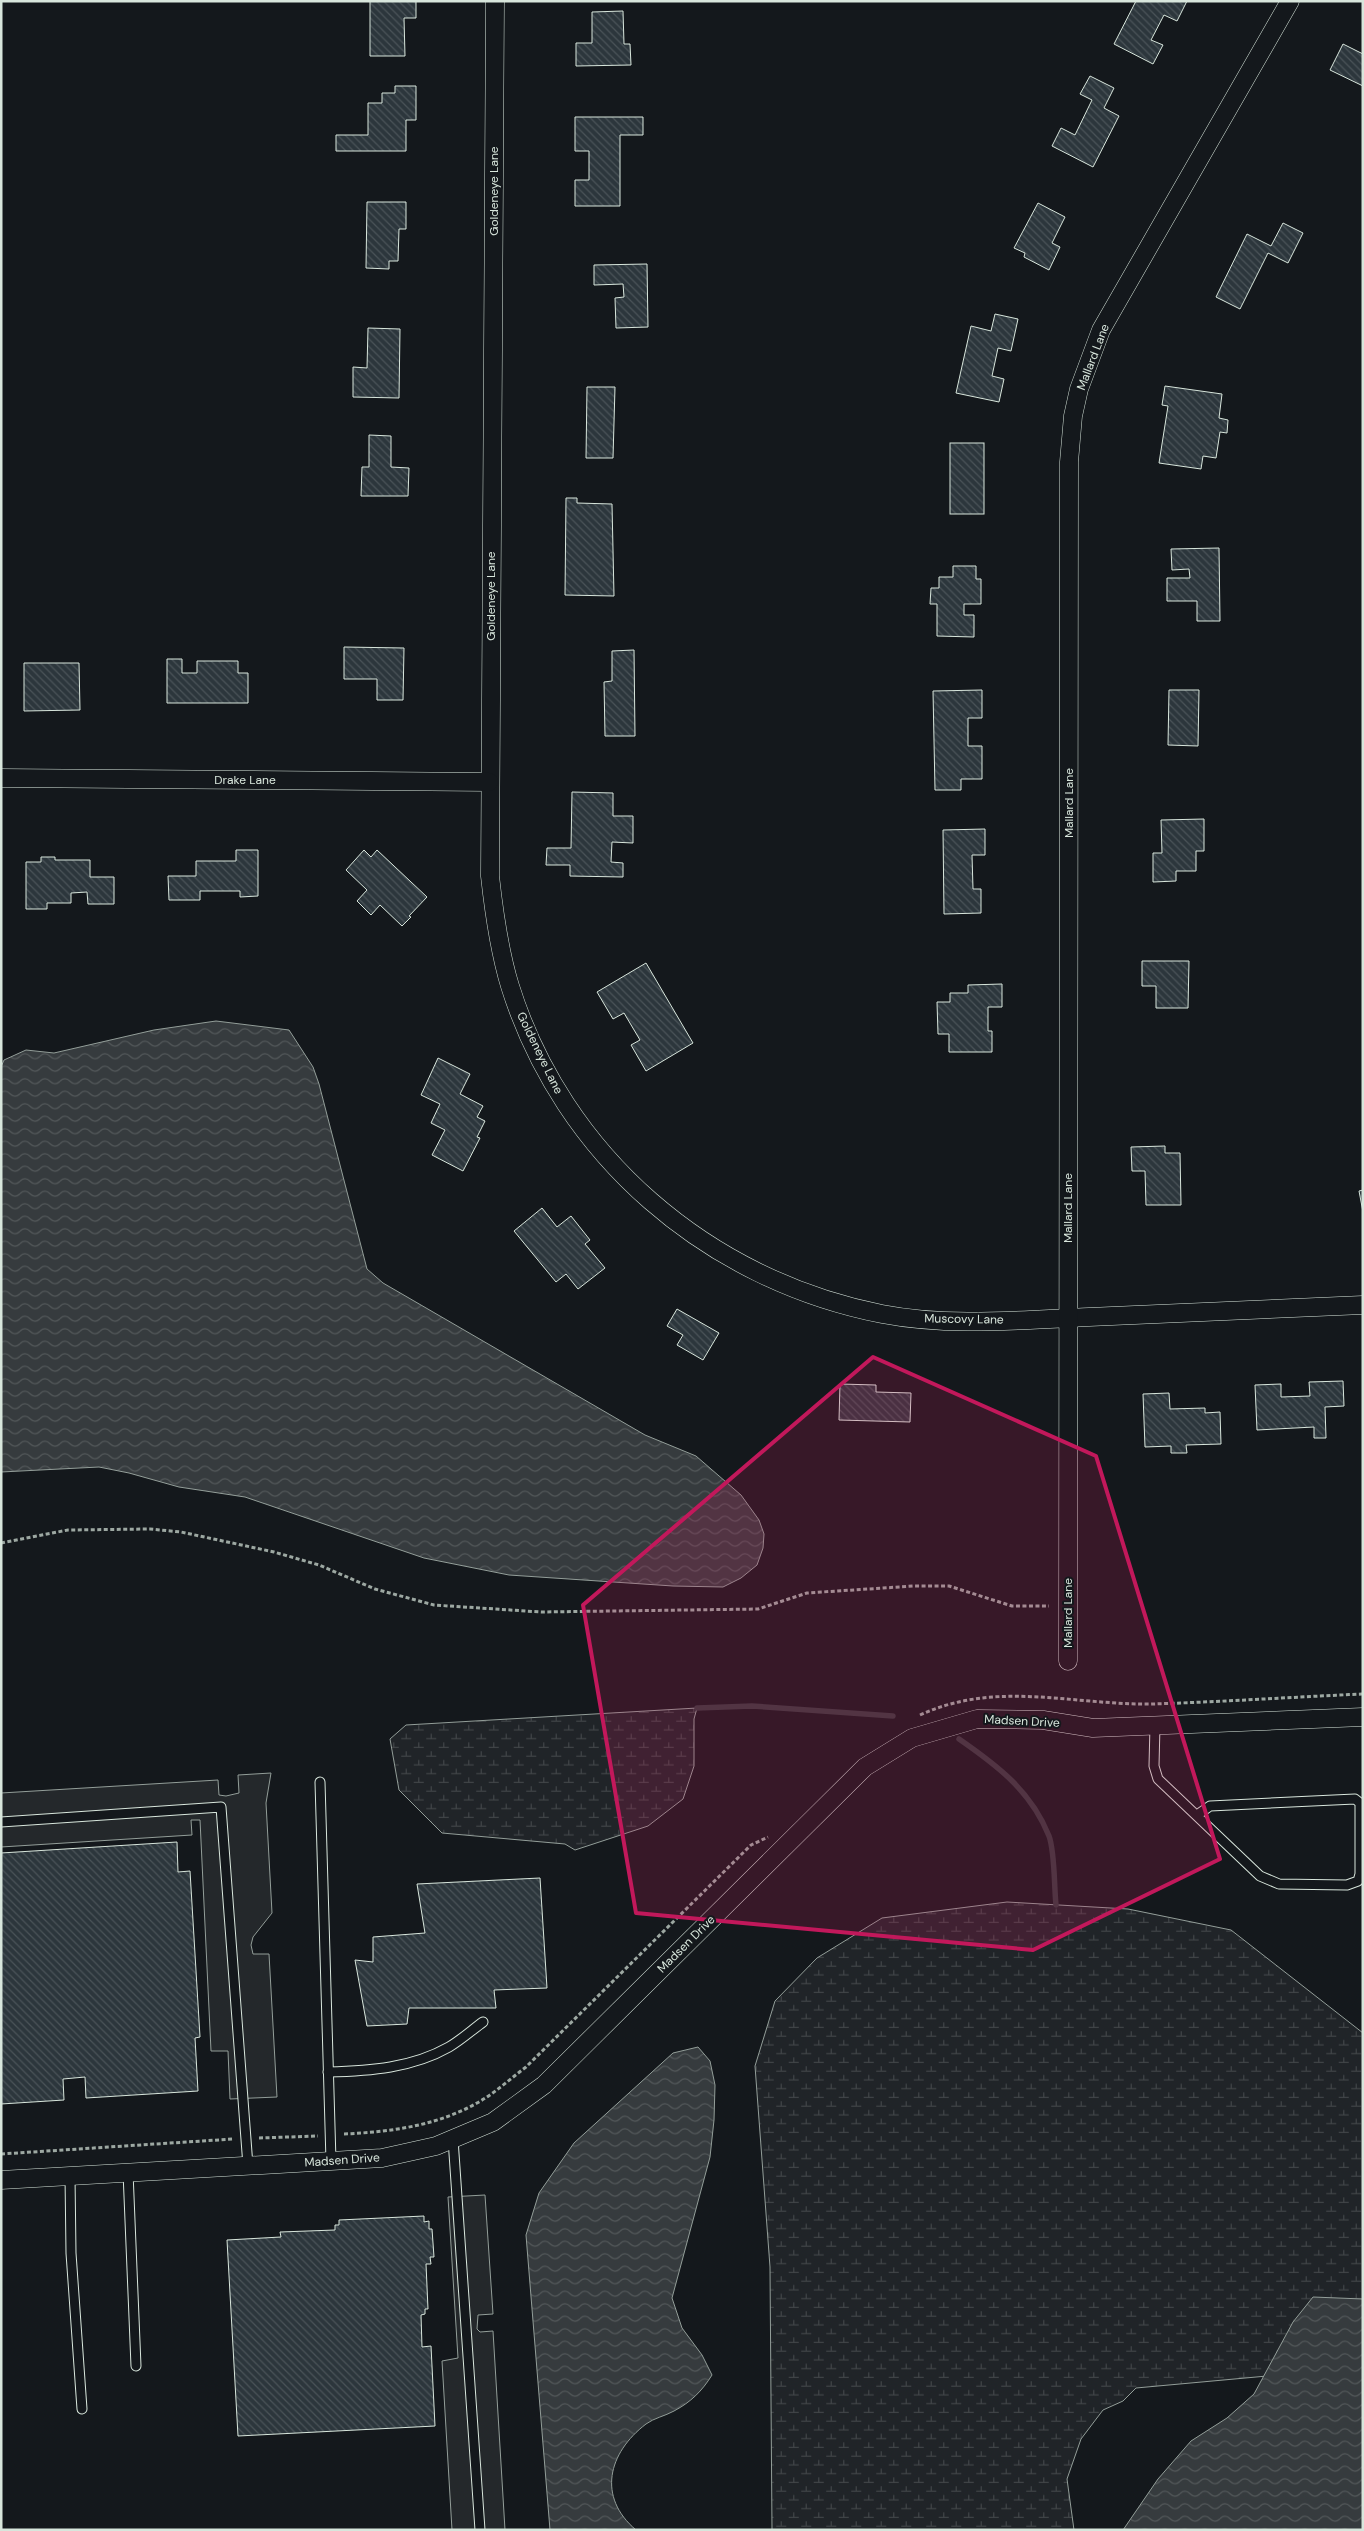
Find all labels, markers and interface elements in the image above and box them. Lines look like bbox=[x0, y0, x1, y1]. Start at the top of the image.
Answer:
street label: Goldeneye Lane bbox=[486, 146, 502, 236]
street label: Mallard Lane bbox=[1073, 321, 1113, 393]
street label: Goldeneye Lane bbox=[483, 551, 499, 641]
street label: Mallard Lane bbox=[1061, 768, 1077, 838]
street label: Drake Lane bbox=[214, 772, 276, 788]
street label: Goldeneye Lane bbox=[513, 1009, 567, 1097]
street label: Mallard Lane bbox=[1060, 1173, 1076, 1243]
street label: Muscovy Lane bbox=[924, 1310, 1004, 1328]
street label: Mallard Lane bbox=[1060, 1578, 1076, 1648]
street label: Madsen Drive bbox=[984, 1711, 1060, 1731]
street label: Madsen Drive bbox=[654, 1912, 718, 1976]
street label: Madsen Drive bbox=[304, 2149, 380, 2171]

